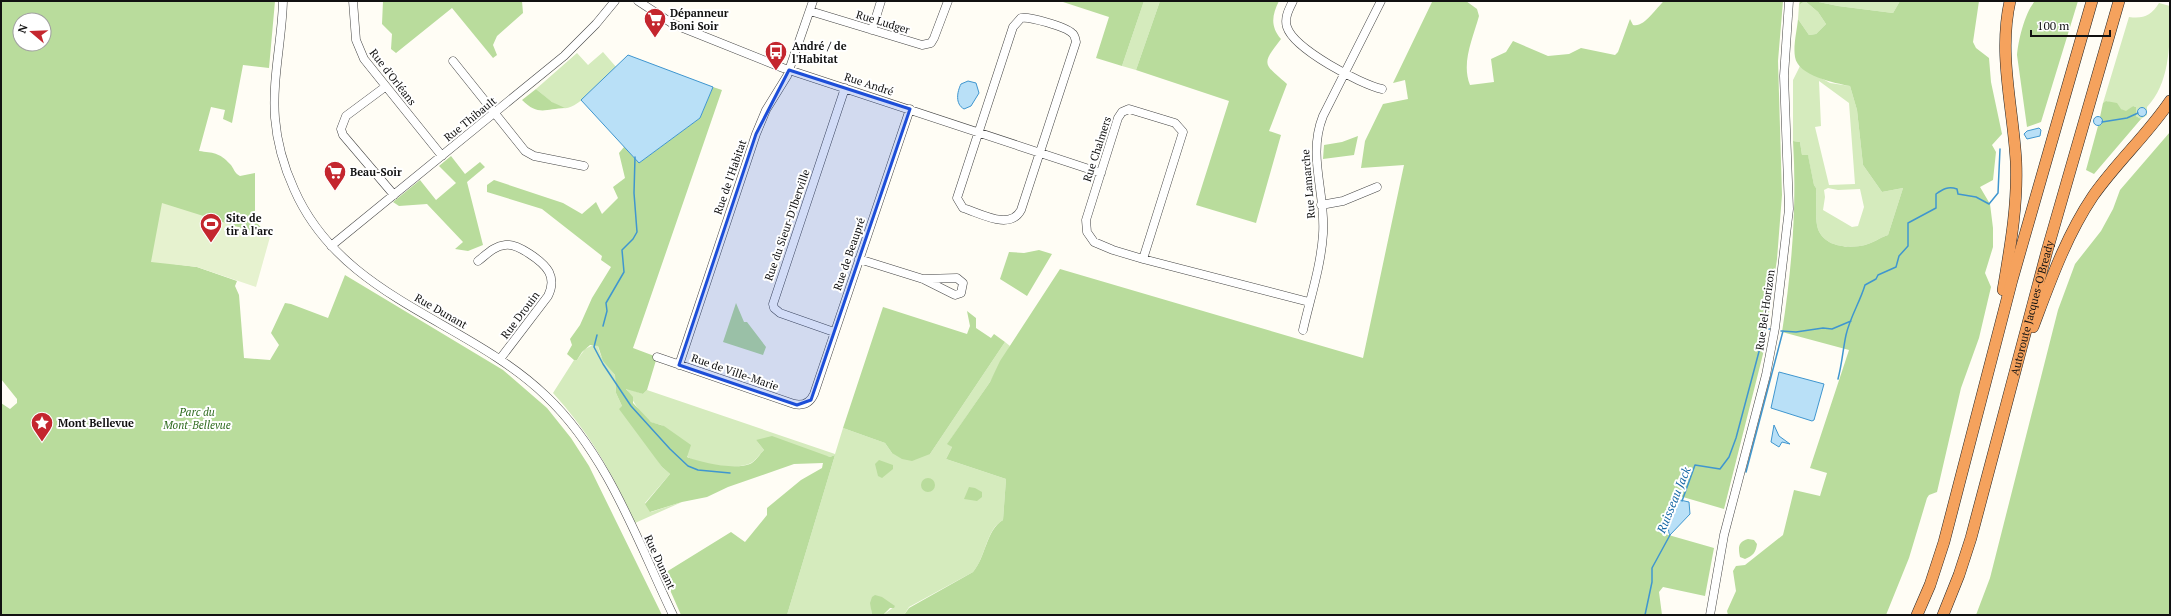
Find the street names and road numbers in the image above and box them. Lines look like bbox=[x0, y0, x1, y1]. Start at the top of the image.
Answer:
street label: Rue Ludger bbox=[854, 7, 912, 37]
street label: Rue d'Orléans bbox=[367, 46, 420, 108]
street label: Rue André bbox=[842, 69, 896, 99]
street label: Rue Thibault bbox=[441, 94, 499, 144]
street label: Rue Chalmers bbox=[1080, 114, 1114, 183]
street label: Rue de l'Habitat bbox=[711, 138, 749, 216]
street label: Rue Lamarche bbox=[1298, 148, 1318, 219]
street label: Rue du Sieur-D'Iberville bbox=[761, 167, 813, 283]
street label: Rue de Beaupré bbox=[830, 215, 868, 292]
street label: Autoroute Jacques-O'Bready bbox=[2007, 239, 2057, 377]
street label: Rue Bel-Horizon bbox=[1752, 268, 1778, 351]
street label: Rue Drouin bbox=[498, 288, 543, 341]
street label: Rue Dunant bbox=[412, 290, 470, 332]
street label: Rue de Ville-Marie bbox=[690, 351, 781, 394]
street label: Rue Dunant bbox=[641, 533, 679, 591]

